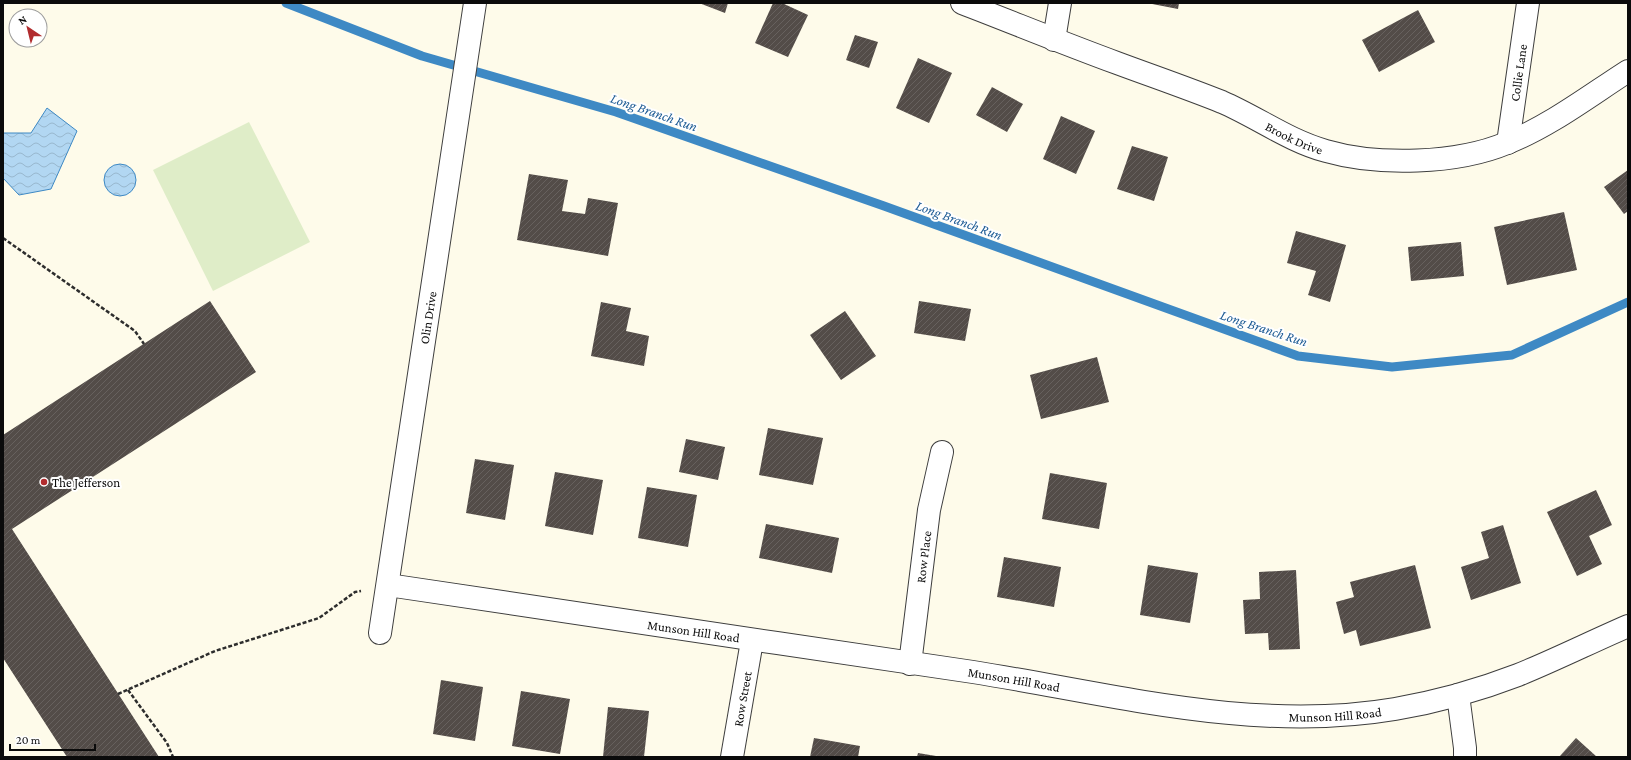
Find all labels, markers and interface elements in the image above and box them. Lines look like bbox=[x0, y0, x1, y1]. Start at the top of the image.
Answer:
north arrow bbox=[8, 8, 48, 48]
text: N bbox=[16, 12, 29, 27]
street label: Collie Lane bbox=[1507, 43, 1530, 102]
water label: Long Branch Run bbox=[609, 90, 699, 134]
street label: Brook Drive bbox=[1263, 119, 1325, 158]
water label: Long Branch Run bbox=[914, 197, 1004, 243]
street label: Olin Drive bbox=[417, 290, 439, 345]
water label: Long Branch Run bbox=[1218, 306, 1310, 350]
place label: The Jefferson bbox=[52, 475, 120, 490]
marker: The Jefferson bbox=[39, 477, 49, 487]
street label: Row Place bbox=[913, 530, 934, 584]
street label: Munson Hill Road bbox=[646, 617, 741, 646]
street label: Munson Hill Road bbox=[967, 664, 1061, 695]
street label: Row Street bbox=[730, 669, 755, 728]
street label: Munson Hill Road bbox=[1288, 704, 1383, 725]
scale bar bbox=[10, 726, 95, 752]
text: 20 m bbox=[16, 733, 41, 747]

